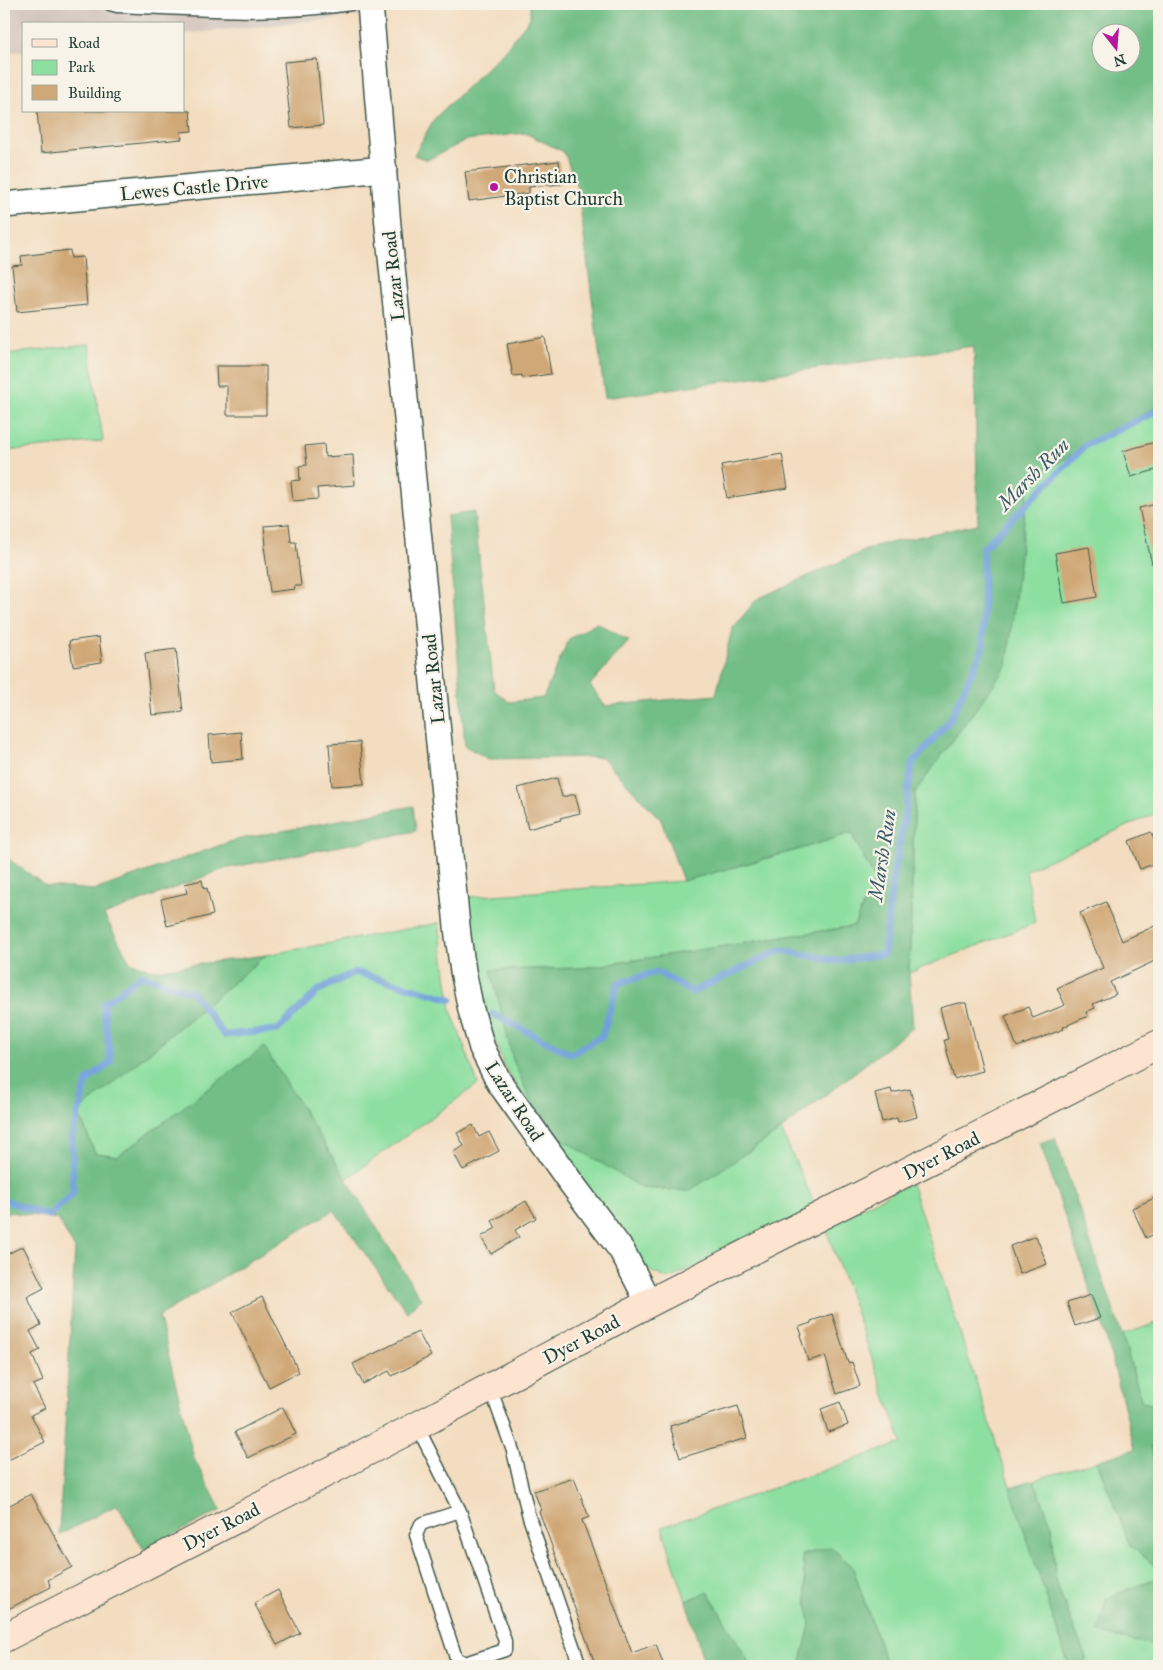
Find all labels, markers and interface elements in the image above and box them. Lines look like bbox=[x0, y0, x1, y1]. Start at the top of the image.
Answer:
legend bbox=[22, 22, 185, 112]
north arrow bbox=[1090, 22, 1140, 72]
text: Road bbox=[68, 34, 100, 52]
text: N bbox=[1111, 50, 1128, 70]
text: Park bbox=[68, 58, 95, 76]
text: Building bbox=[68, 84, 122, 102]
place label: Christian Baptist Church bbox=[504, 165, 623, 210]
street label: Lewes Castle Drive bbox=[119, 170, 269, 205]
marker: Christian Baptist Church bbox=[488, 181, 500, 193]
street label: Lazar Road bbox=[377, 229, 410, 322]
water label: Marsh Run bbox=[991, 433, 1074, 516]
street label: Lazar Road bbox=[417, 632, 450, 725]
water label: Marsh Run bbox=[863, 807, 901, 904]
street label: Lazar Road bbox=[480, 1057, 549, 1146]
street label: Dyer Road bbox=[899, 1126, 984, 1185]
street label: Dyer Road bbox=[539, 1310, 624, 1369]
street label: Dyer Road bbox=[179, 1497, 264, 1556]

